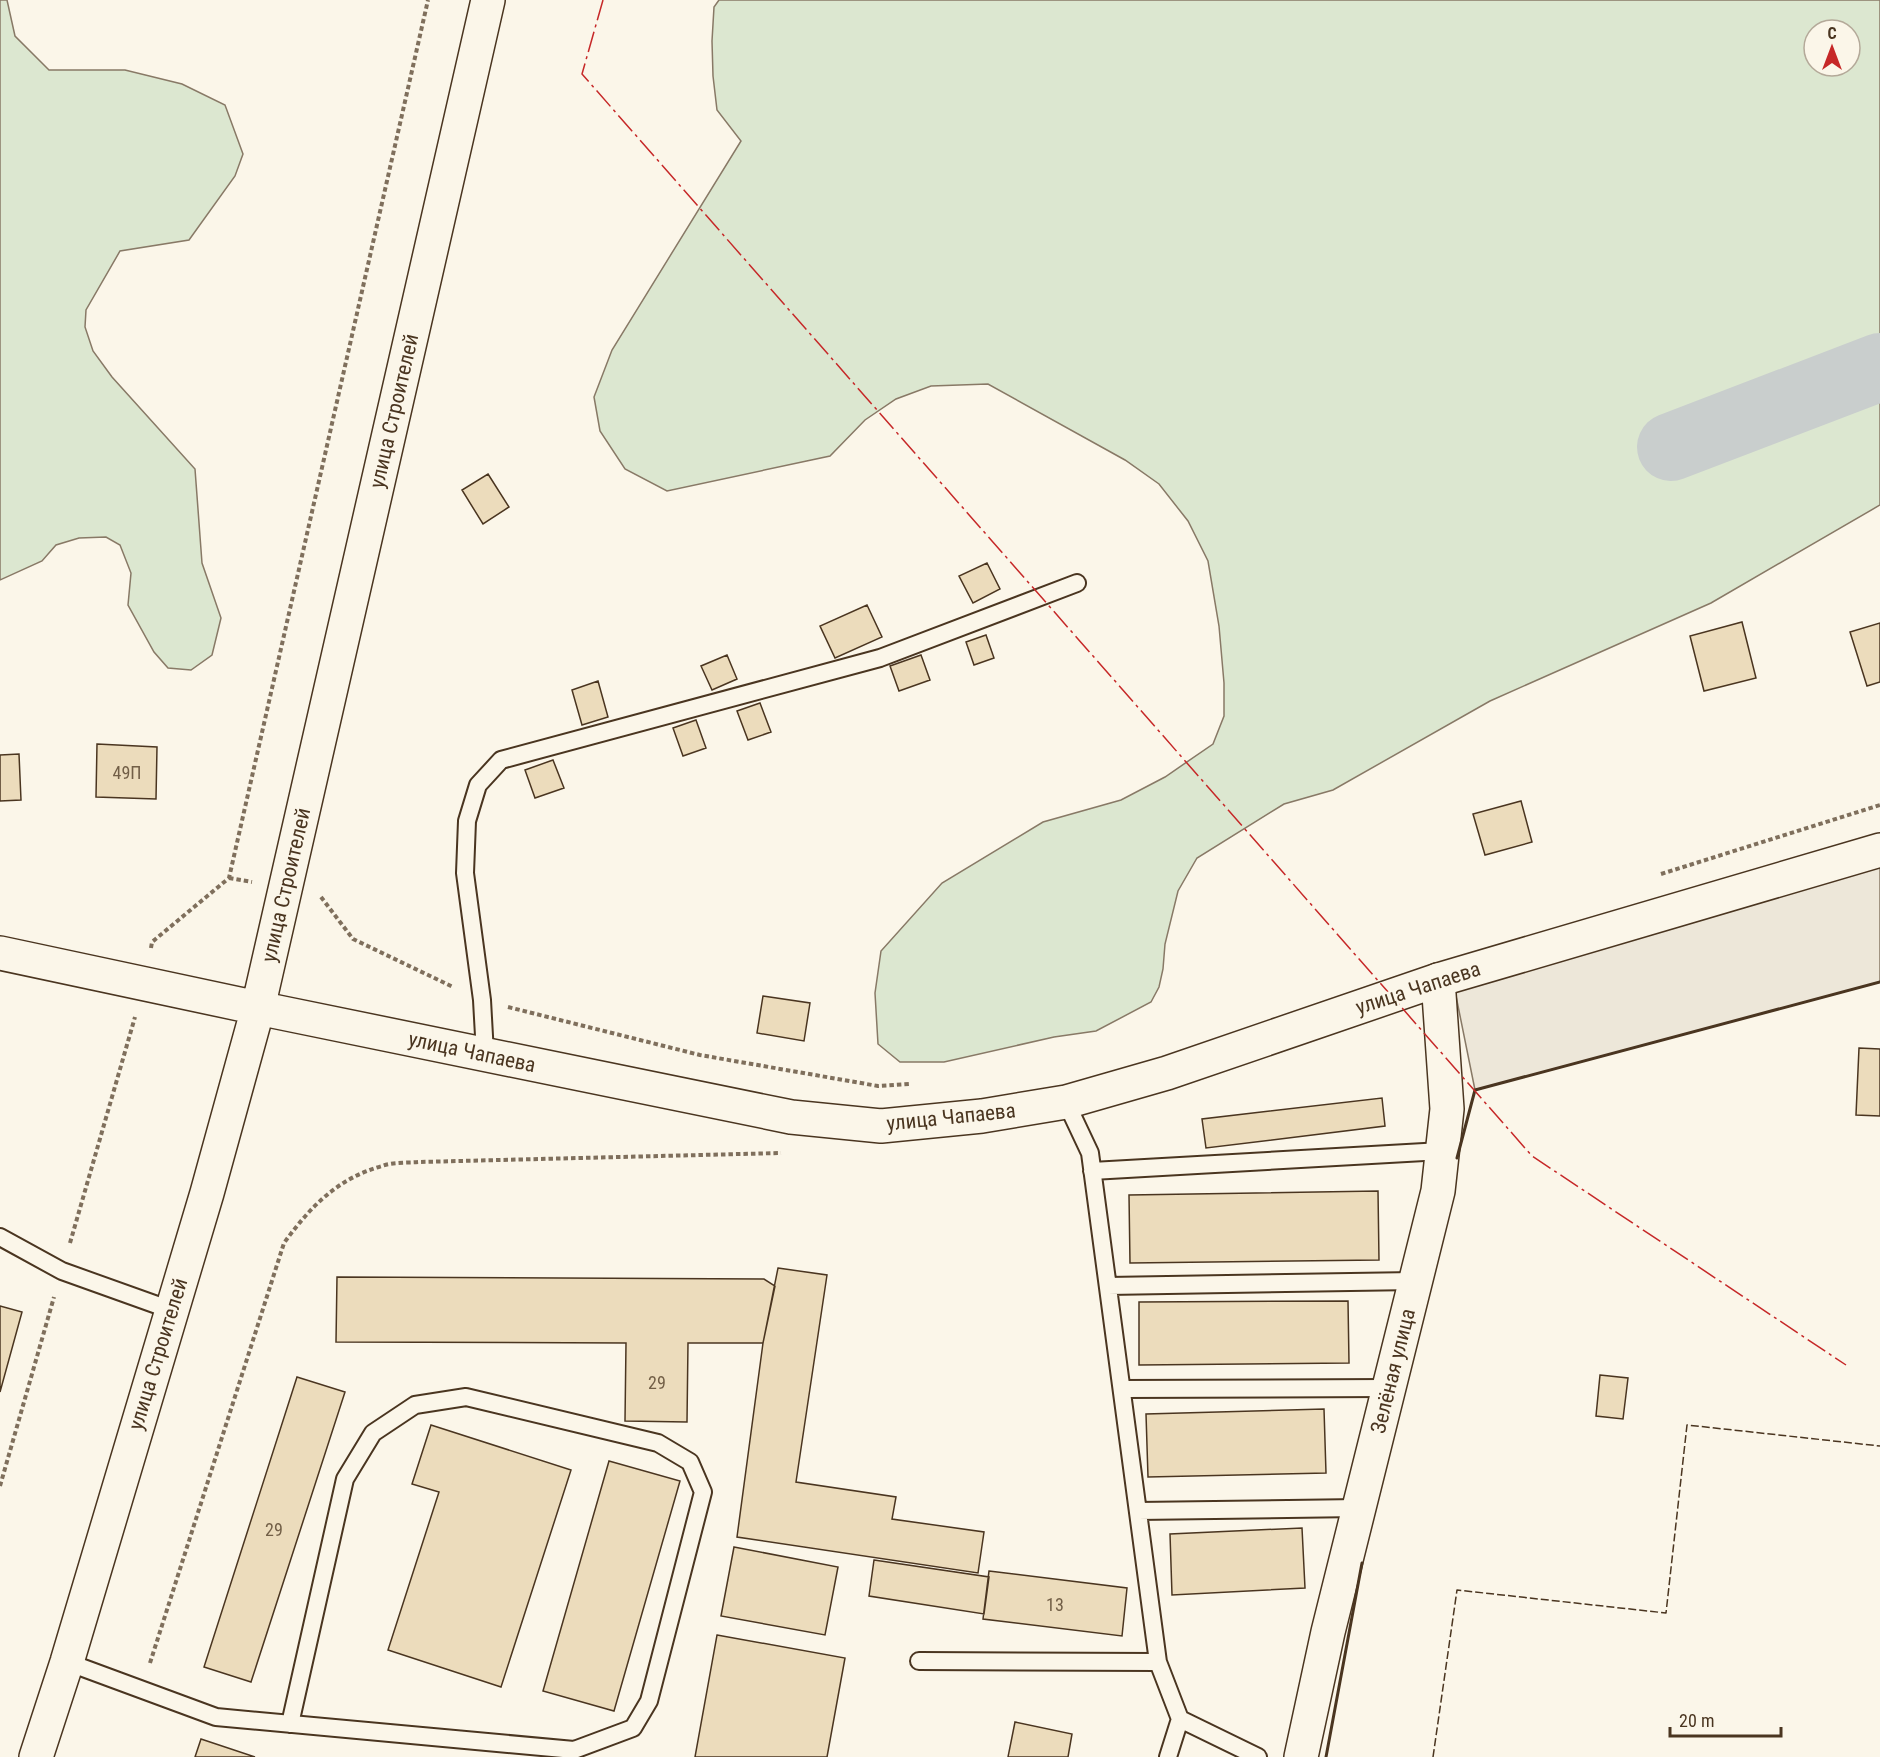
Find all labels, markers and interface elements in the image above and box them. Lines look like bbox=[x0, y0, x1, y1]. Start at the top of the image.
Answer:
north arrow bbox=[1802, 18, 1862, 78]
text: С bbox=[1827, 24, 1837, 43]
street label: улица Строителей bbox=[365, 332, 423, 490]
house number: 49П bbox=[113, 762, 141, 783]
street label: улица Строителей bbox=[257, 806, 315, 964]
street label: улица Чапаева bbox=[1353, 957, 1483, 1019]
street label: улица Чапаева bbox=[406, 1027, 538, 1077]
street label: улица Чапаева bbox=[885, 1098, 1017, 1136]
street label: улица Строителей bbox=[124, 1275, 192, 1433]
street label: Зелёная улица bbox=[1366, 1306, 1420, 1436]
house number: 29 bbox=[648, 1372, 666, 1393]
house number: 29 bbox=[265, 1519, 283, 1540]
house number: 13 bbox=[1046, 1594, 1064, 1615]
scale bar bbox=[1670, 1700, 1781, 1738]
text: 20 m bbox=[1679, 1710, 1714, 1731]

